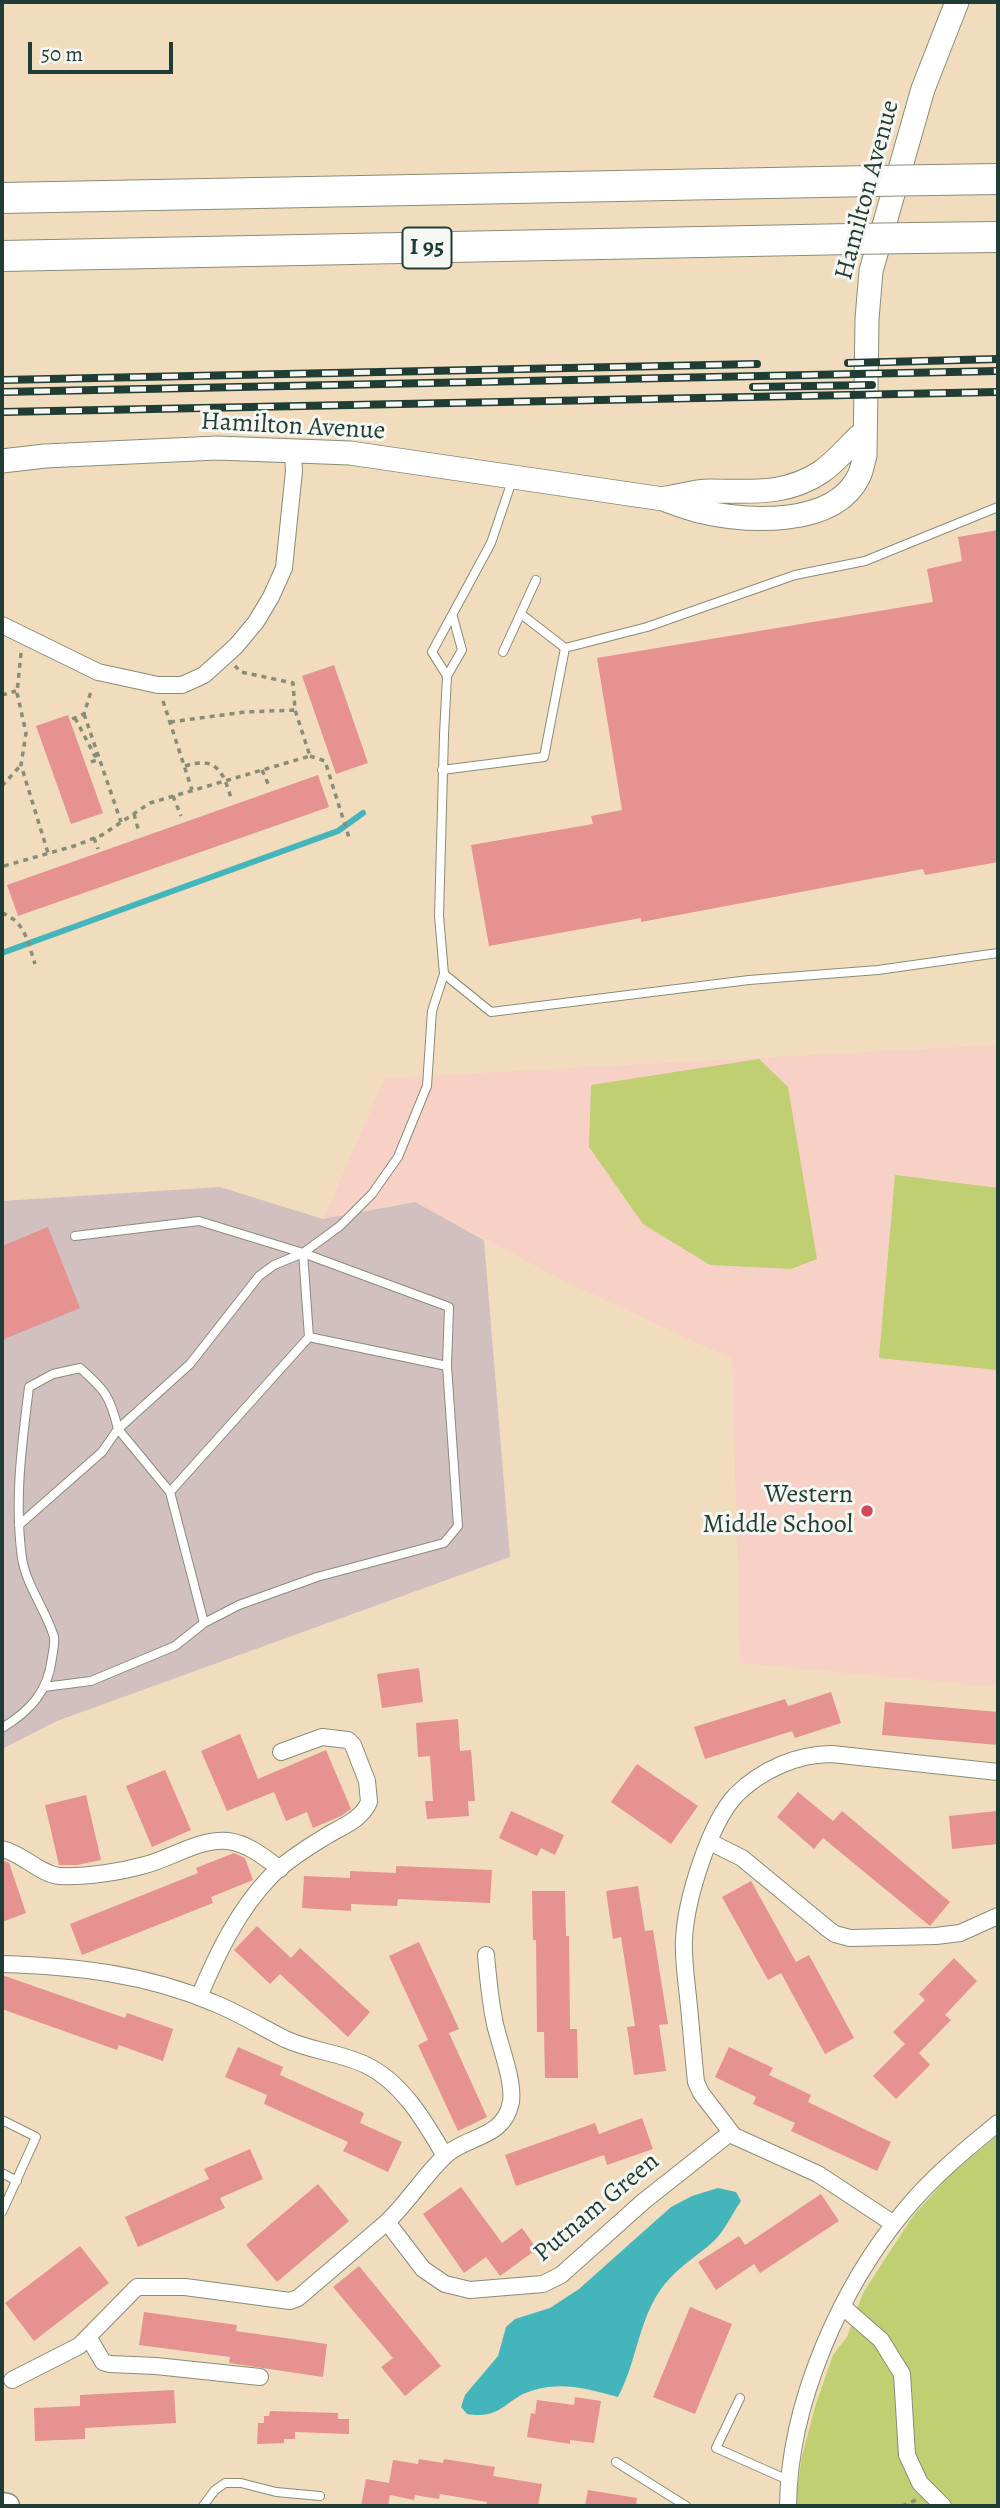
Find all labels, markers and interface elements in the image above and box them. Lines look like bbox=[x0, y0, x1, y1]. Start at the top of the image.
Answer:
scale bar bbox=[32, 28, 177, 72]
text: 50 m bbox=[41, 40, 83, 68]
street label: Hamilton Avenue bbox=[829, 97, 907, 283]
road number: I 95 bbox=[402, 228, 452, 268]
street label: Hamilton Avenue bbox=[200, 407, 386, 447]
place label: Western Middle School bbox=[702, 1480, 853, 1542]
marker: Western Middle School bbox=[859, 1503, 875, 1519]
street label: Putnam Green bbox=[528, 2146, 666, 2270]

